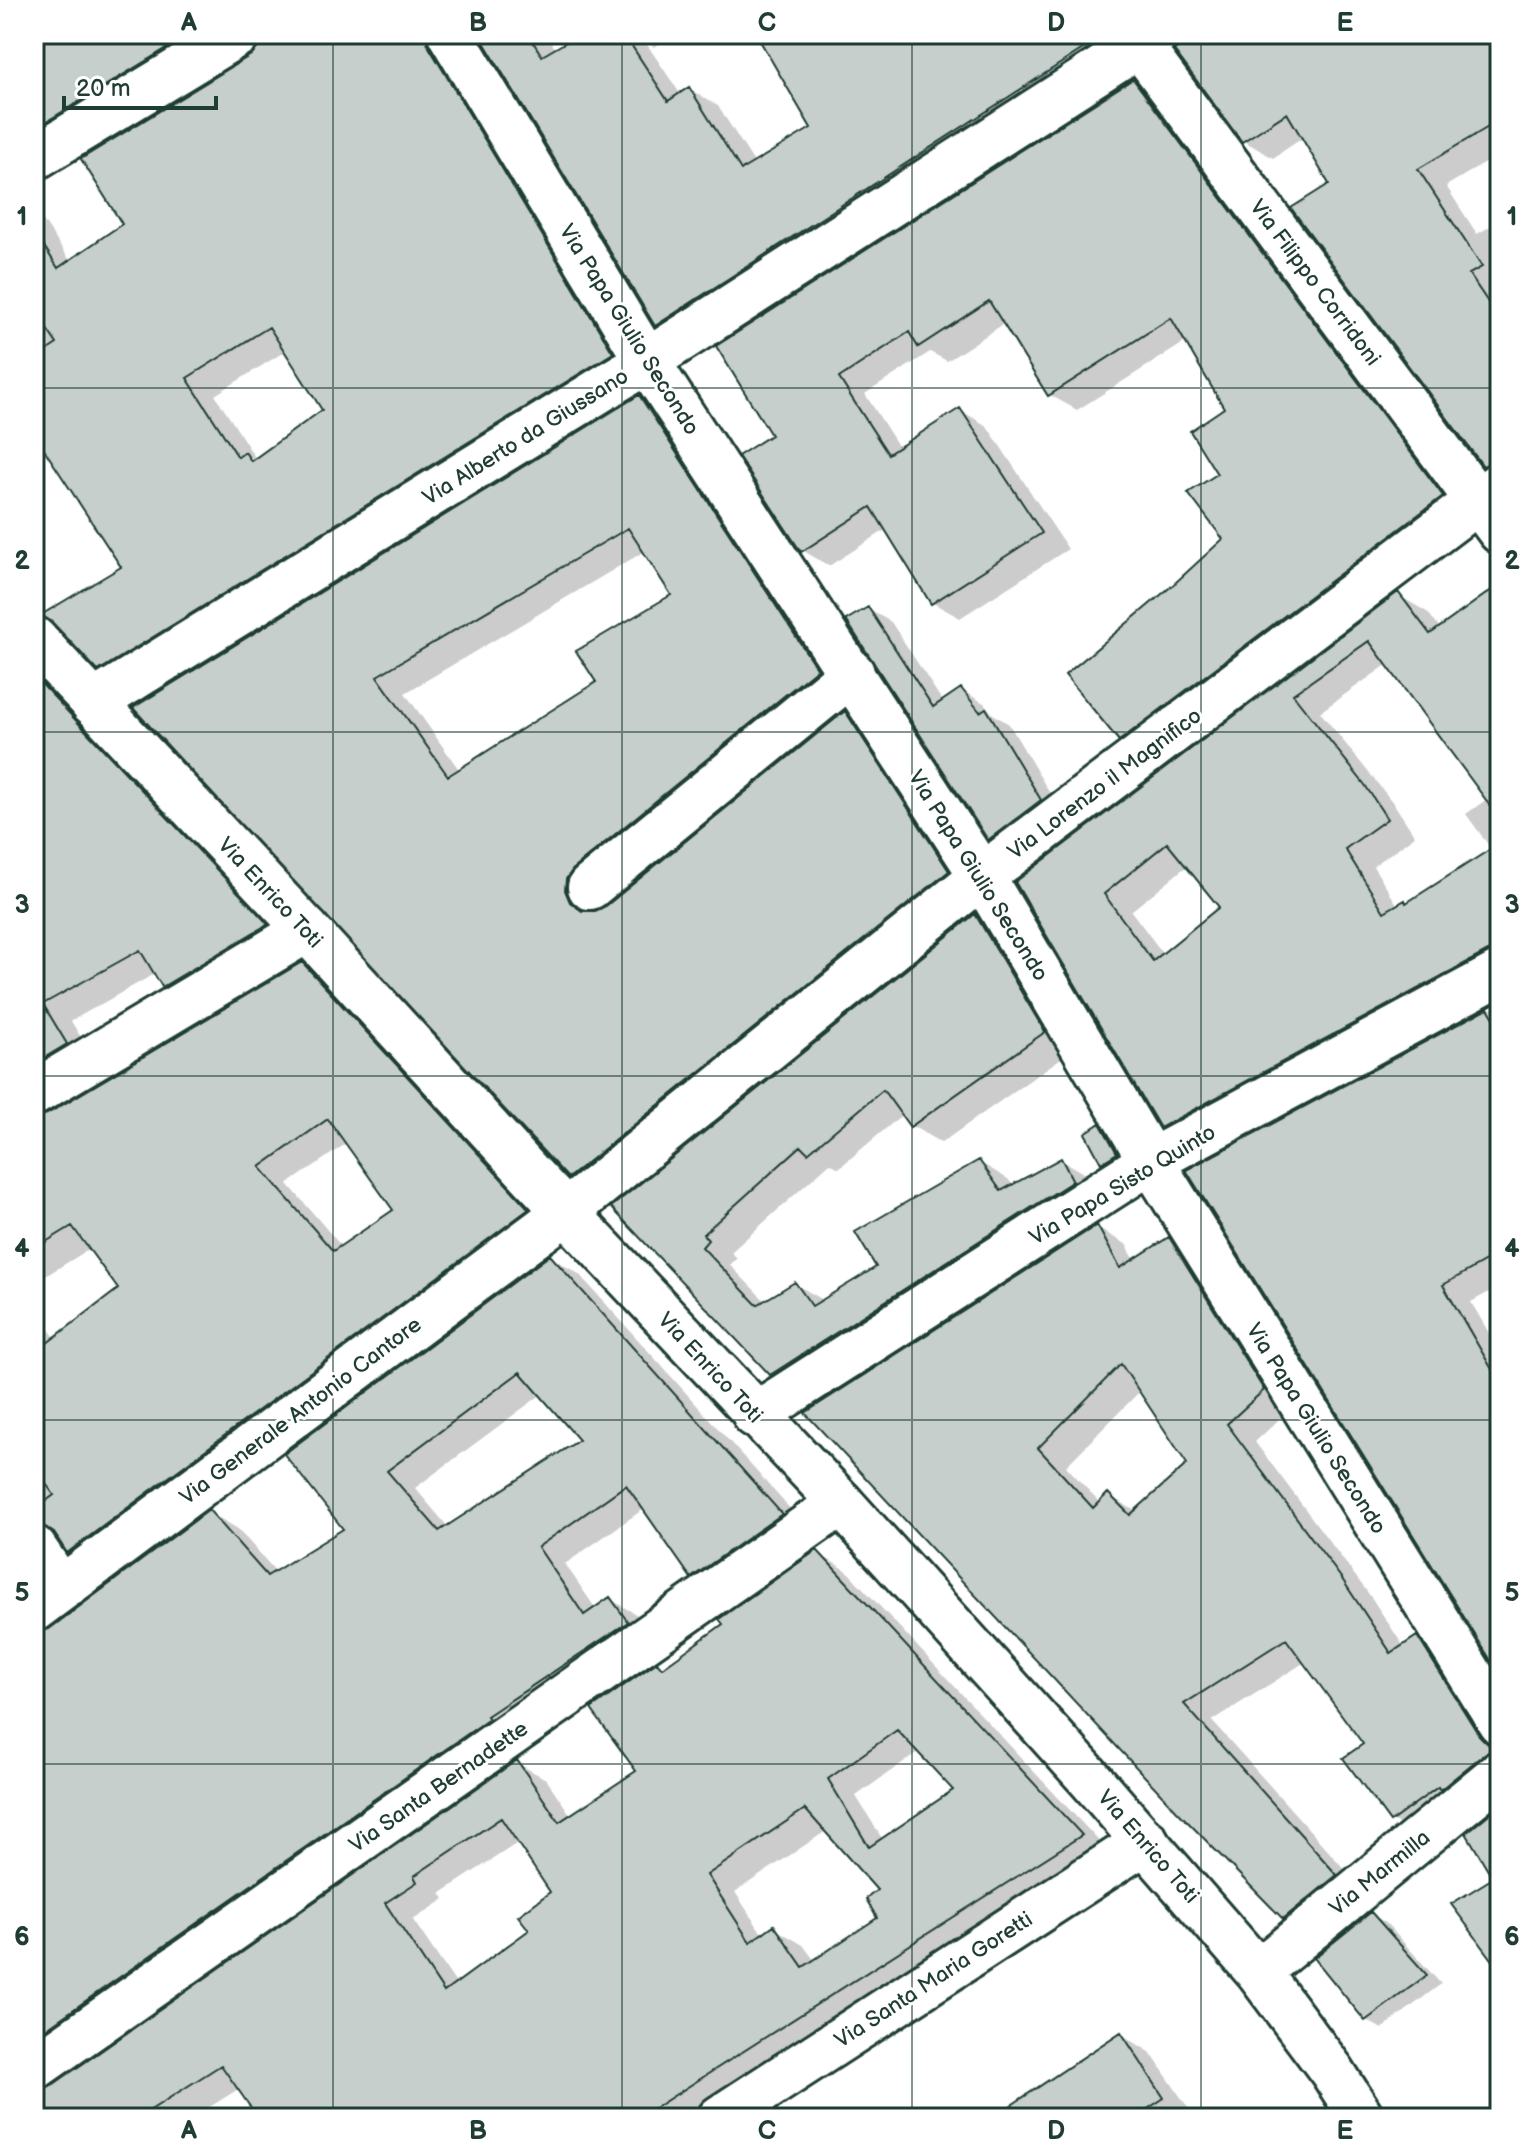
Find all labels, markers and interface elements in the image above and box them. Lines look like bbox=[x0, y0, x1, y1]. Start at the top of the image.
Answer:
text: A bbox=[180, 8, 197, 39]
text: B bbox=[469, 8, 487, 39]
text: C bbox=[758, 8, 776, 39]
text: D bbox=[1047, 8, 1065, 39]
text: E bbox=[1337, 8, 1354, 39]
scale bar bbox=[64, 60, 216, 110]
text: 20 m bbox=[76, 74, 131, 103]
street label: Via Filippo Corridoni bbox=[1243, 194, 1386, 371]
text: 1 bbox=[17, 202, 27, 233]
text: 1 bbox=[1507, 202, 1517, 233]
street label: Via Papa Giulio Secondo bbox=[553, 219, 705, 440]
street label: Via Alberto da Giussano bbox=[418, 363, 634, 512]
text: 2 bbox=[14, 546, 30, 577]
text: 2 bbox=[1504, 546, 1520, 577]
street label: Via Lorenzo il Magnifico bbox=[1003, 702, 1207, 866]
street label: Via Papa Giulio Secondo bbox=[902, 765, 1054, 986]
street label: Via Enrico Toti bbox=[212, 832, 328, 954]
text: 3 bbox=[14, 890, 30, 921]
text: 3 bbox=[1504, 890, 1520, 921]
street label: Via Papa Sisto Quinto bbox=[1025, 1119, 1221, 1252]
text: 4 bbox=[14, 1234, 30, 1265]
text: 4 bbox=[1504, 1234, 1520, 1265]
street label: Via Enrico Toti bbox=[652, 1307, 768, 1429]
street label: Via Generale Antonio Cantore bbox=[175, 1311, 427, 1511]
street label: Via Papa Giulio Secondo bbox=[1240, 1318, 1392, 1539]
text: 5 bbox=[14, 1578, 30, 1609]
text: 5 bbox=[1504, 1578, 1520, 1609]
street label: Via Santa Bernadette bbox=[344, 1715, 533, 1859]
street label: Via Enrico Toti bbox=[1091, 1785, 1205, 1909]
street label: Via Marmilla bbox=[1324, 1824, 1436, 1922]
street label: Via Santa Maria Goretti bbox=[830, 1906, 1038, 2054]
text: 6 bbox=[14, 1922, 30, 1953]
text: 6 bbox=[1504, 1922, 1520, 1953]
text: A bbox=[180, 2116, 197, 2147]
text: B bbox=[469, 2116, 487, 2147]
text: C bbox=[758, 2116, 776, 2147]
text: D bbox=[1047, 2116, 1065, 2147]
text: E bbox=[1337, 2116, 1354, 2147]

